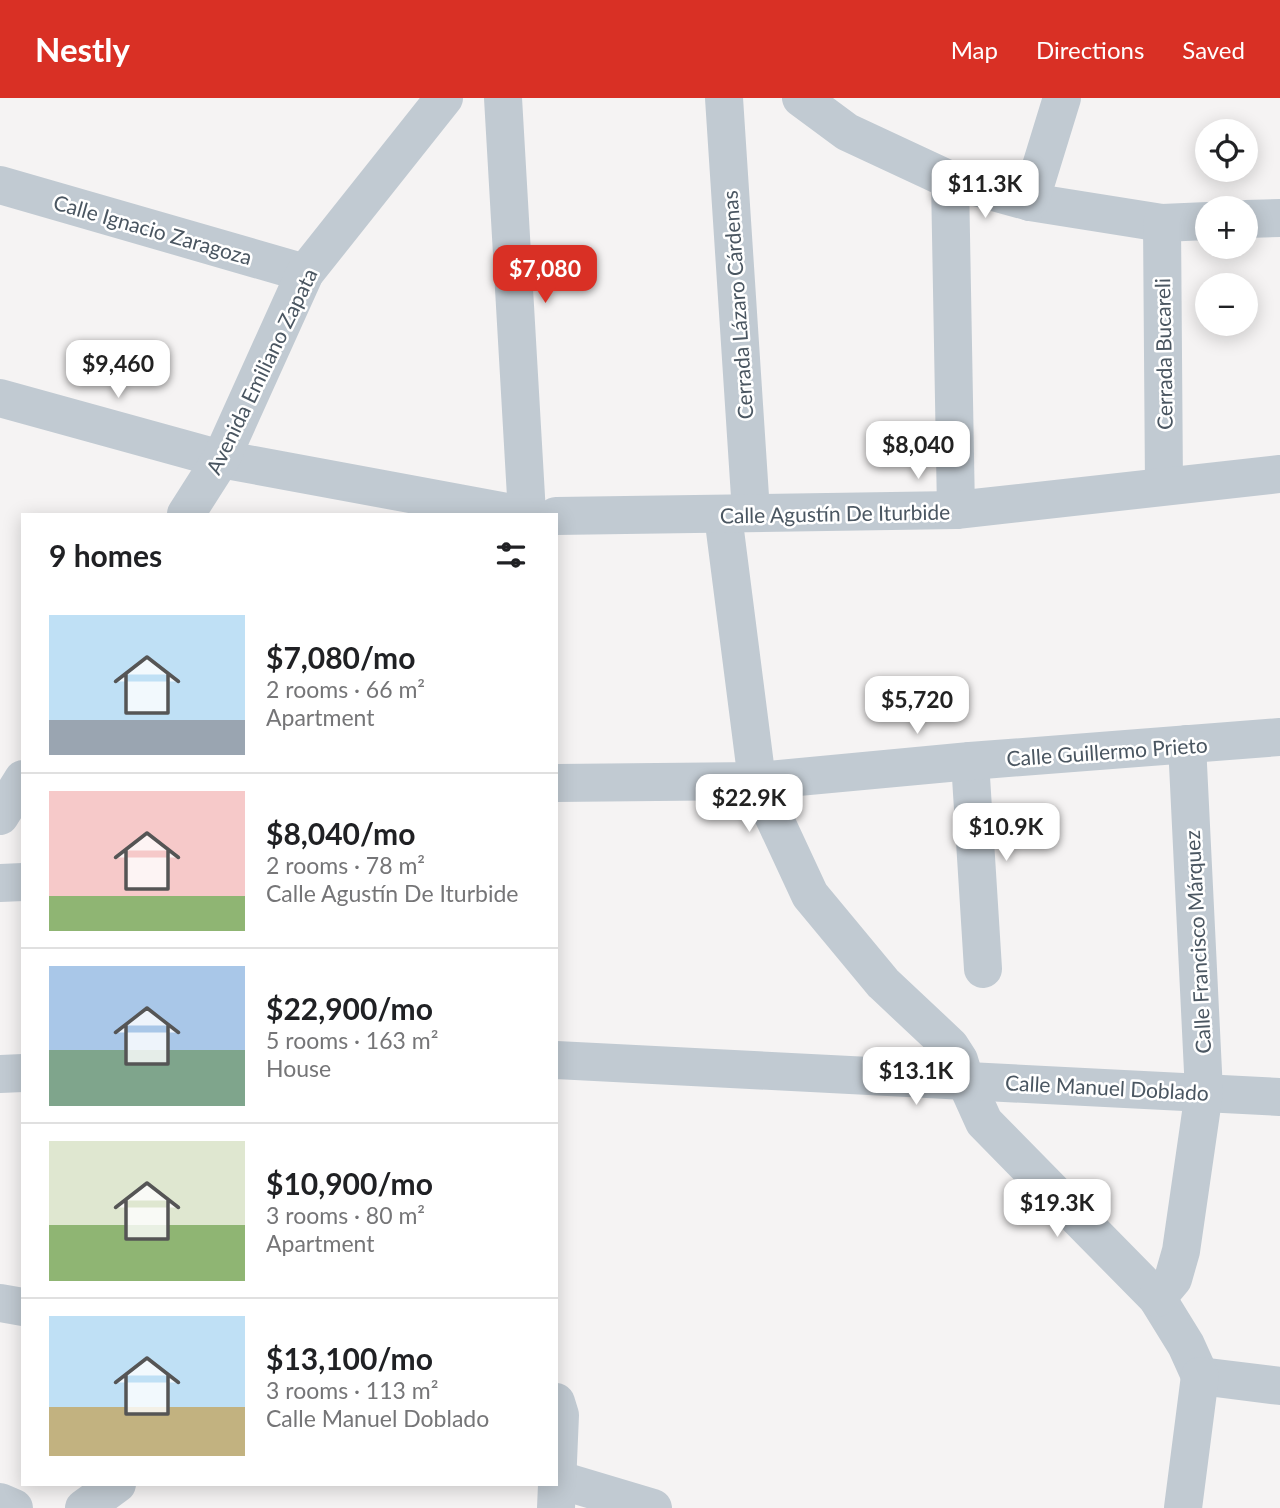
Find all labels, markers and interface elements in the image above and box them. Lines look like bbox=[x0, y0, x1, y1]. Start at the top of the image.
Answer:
text: Nestly bbox=[35, 29, 130, 69]
text: Map bbox=[951, 35, 998, 64]
text: Directions bbox=[1036, 35, 1144, 64]
text: Saved bbox=[1182, 35, 1245, 64]
map controls bbox=[1195, 119, 1258, 336]
button: locate bbox=[1195, 119, 1258, 182]
pin: $11.3K bbox=[928, 160, 1042, 220]
text: $11.3K bbox=[948, 169, 1022, 197]
street label: Calle Ignacio Zaragoza bbox=[51, 189, 255, 269]
street label: Cerrada Lázaro Cárdenas bbox=[717, 190, 757, 420]
button: + bbox=[1195, 196, 1258, 259]
pin: $7,080 bbox=[488, 246, 602, 305]
text: $7,080 bbox=[509, 254, 581, 282]
street label: Avenida Emiliano Zapata bbox=[200, 264, 322, 478]
button: − bbox=[1195, 273, 1258, 336]
street label: Cerrada Bucareli bbox=[1149, 278, 1177, 430]
pin: $9,460 bbox=[61, 341, 175, 400]
text: $9,460 bbox=[82, 349, 154, 377]
pin: $8,040 bbox=[861, 422, 975, 481]
text: $8,040 bbox=[882, 430, 954, 458]
street label: Calle Agustín De Iturbide bbox=[720, 498, 950, 528]
icon: filters bbox=[492, 536, 530, 574]
text: 9 homes bbox=[49, 537, 162, 573]
text: $7,080/mo bbox=[266, 639, 415, 675]
icon: home bbox=[105, 643, 189, 727]
text: 2 rooms · 66 m² bbox=[266, 675, 425, 703]
pin: $5,720 bbox=[860, 676, 974, 736]
text: $5,720 bbox=[881, 685, 953, 713]
text: Apartment bbox=[266, 703, 374, 731]
street label: Calle Guillermo Prieto bbox=[1006, 731, 1208, 770]
pin: $22.9K bbox=[692, 774, 806, 834]
text: $22.9K bbox=[712, 783, 786, 811]
pin: $10.9K bbox=[949, 804, 1063, 863]
text: $10.9K bbox=[969, 812, 1043, 840]
text: $8,040/mo bbox=[266, 815, 415, 851]
icon: home bbox=[105, 819, 189, 903]
street label: Calle Francisco Márquez bbox=[1179, 830, 1215, 1054]
text: 2 rooms · 78 m² bbox=[266, 851, 425, 879]
text: Calle Agustín De Iturbide bbox=[266, 879, 518, 907]
text: $22,900/mo bbox=[266, 990, 433, 1026]
icon: home bbox=[105, 994, 189, 1078]
text: 5 rooms · 163 m² bbox=[266, 1026, 438, 1054]
pin: $13.1K bbox=[859, 1048, 973, 1107]
text: House bbox=[266, 1054, 331, 1082]
text: $13.1K bbox=[879, 1056, 953, 1084]
street label: Calle Manuel Doblado bbox=[1005, 1069, 1210, 1105]
text: $10,900/mo bbox=[266, 1165, 433, 1201]
icon: home bbox=[105, 1169, 189, 1253]
pin: $19.3K bbox=[1000, 1180, 1114, 1239]
text: $19.3K bbox=[1020, 1188, 1094, 1216]
text: 3 rooms · 80 m² bbox=[266, 1201, 425, 1229]
text: Apartment bbox=[266, 1229, 374, 1257]
text: $13,100/mo bbox=[266, 1340, 433, 1376]
icon: home bbox=[105, 1344, 189, 1428]
text: 3 rooms · 113 m² bbox=[266, 1376, 438, 1404]
text: Calle Manuel Doblado bbox=[266, 1404, 489, 1432]

